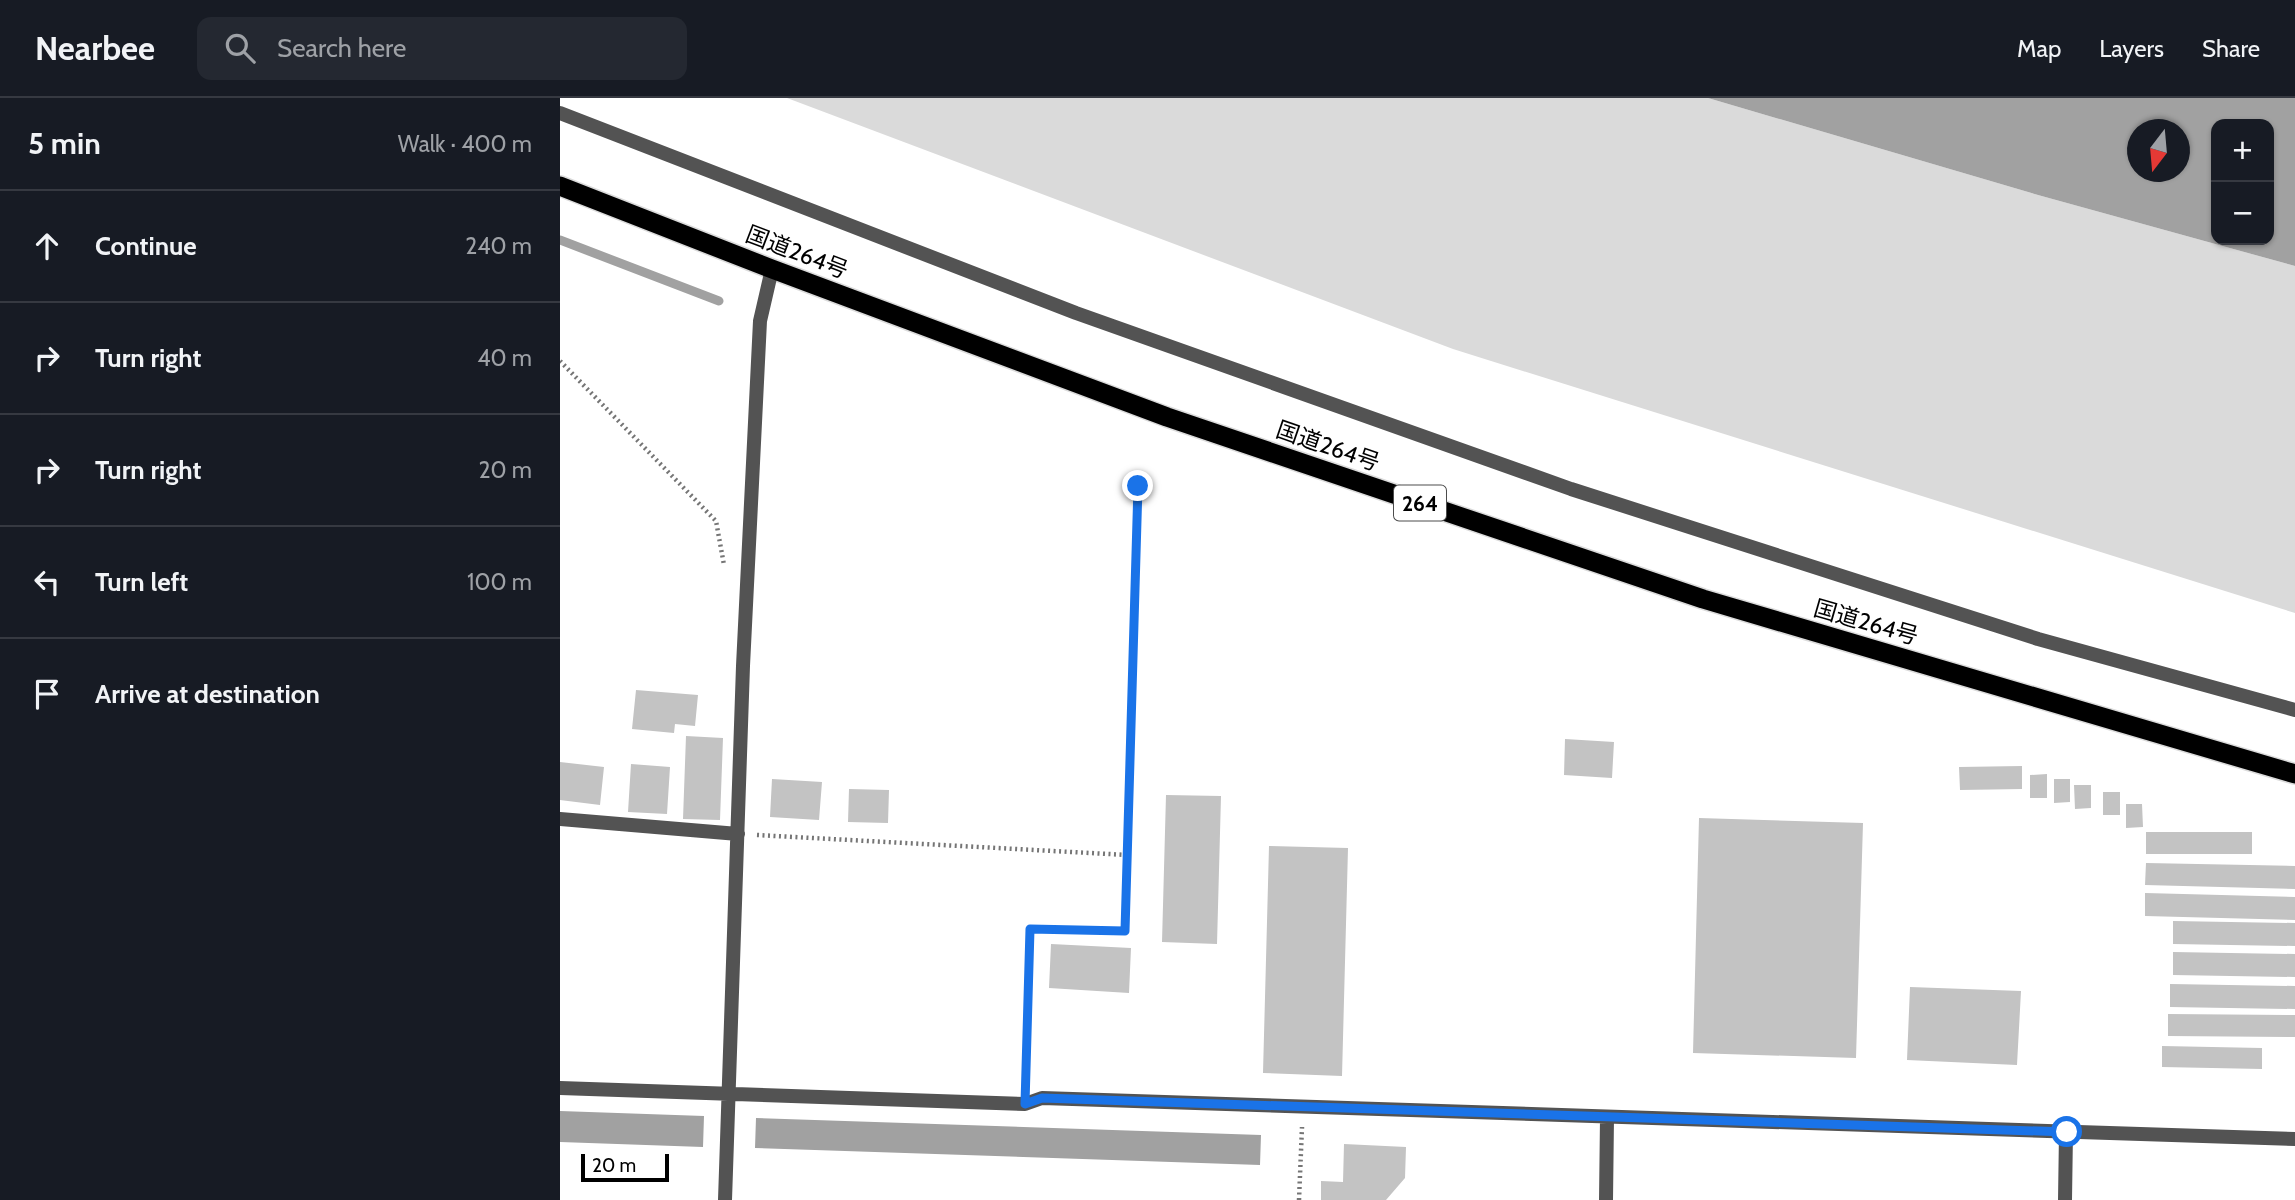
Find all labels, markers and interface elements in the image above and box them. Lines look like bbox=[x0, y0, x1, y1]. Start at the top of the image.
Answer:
search box bbox=[197, 17, 687, 80]
text: Nearbee bbox=[35, 28, 155, 68]
icon: search bbox=[221, 29, 259, 67]
text: Search here bbox=[277, 32, 406, 64]
text: Map bbox=[2017, 34, 2061, 63]
text: Layers bbox=[2099, 34, 2164, 63]
text: Share bbox=[2202, 34, 2260, 63]
north arrow bbox=[2127, 119, 2190, 182]
map controls bbox=[2211, 119, 2274, 245]
button: + bbox=[2211, 119, 2274, 182]
text: 5 min bbox=[28, 125, 101, 162]
text: Walk · 400 m bbox=[398, 130, 532, 158]
button: − bbox=[2211, 182, 2274, 245]
street label: 国道264号 bbox=[742, 220, 852, 284]
icon: ahead bbox=[28, 227, 66, 265]
text: Continue bbox=[95, 230, 197, 262]
text: 240 m bbox=[465, 232, 532, 260]
icon: right bbox=[28, 339, 66, 377]
text: Turn right bbox=[95, 342, 201, 374]
text: 40 m bbox=[477, 344, 532, 372]
street label: 国道264号 bbox=[1273, 415, 1383, 477]
icon: right bbox=[28, 451, 66, 489]
text: Turn right bbox=[95, 454, 201, 486]
text: 20 m bbox=[479, 456, 532, 484]
route end bbox=[1122, 470, 1153, 501]
road number: 264 bbox=[1394, 486, 1446, 520]
icon: left bbox=[28, 563, 66, 601]
text: Turn left bbox=[95, 566, 188, 598]
text: 100 m bbox=[467, 568, 532, 596]
street label: 国道264号 bbox=[1811, 594, 1921, 650]
icon: arrive bbox=[28, 675, 66, 713]
text: Arrive at destination bbox=[95, 678, 320, 710]
route start bbox=[2051, 1116, 2082, 1147]
scale bar bbox=[581, 1151, 668, 1183]
text: 20 m bbox=[592, 1154, 636, 1177]

